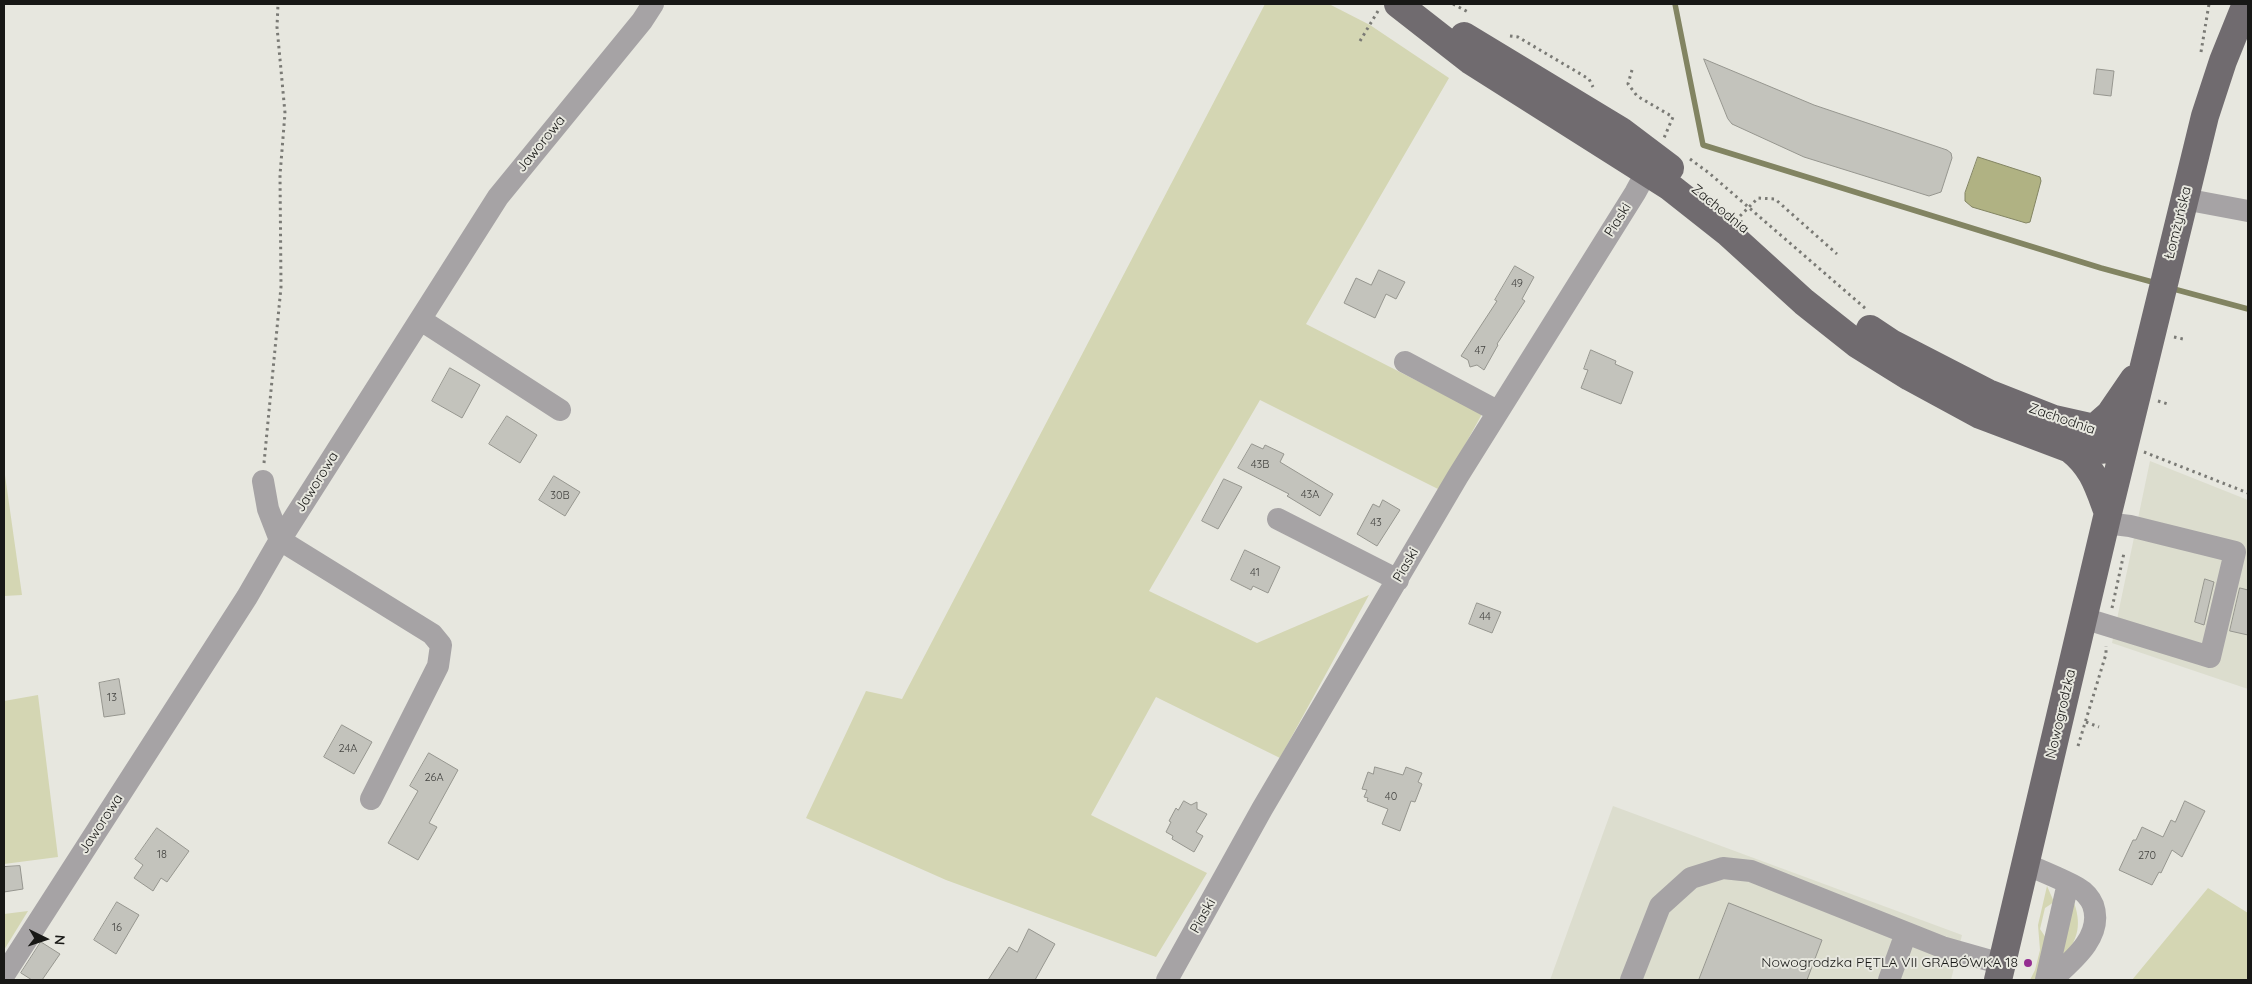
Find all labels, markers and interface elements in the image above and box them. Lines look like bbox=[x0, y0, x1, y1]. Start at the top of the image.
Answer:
street label: Jaworowa bbox=[513, 112, 569, 176]
street label: Zachodnia bbox=[1688, 181, 1752, 237]
street label: Łomżyńska bbox=[2161, 185, 2195, 261]
street label: Piaski bbox=[1601, 200, 1635, 240]
house number: 49 bbox=[1511, 277, 1523, 291]
house number: 47 bbox=[1474, 344, 1486, 358]
street label: Zachodnia bbox=[2027, 400, 2097, 438]
street label: Jaworowa bbox=[292, 449, 342, 515]
house number: 43B bbox=[1251, 458, 1269, 472]
house number: 43A bbox=[1301, 488, 1319, 502]
house number: 30B bbox=[550, 489, 570, 503]
house number: 43 bbox=[1370, 516, 1382, 530]
street label: Piaski bbox=[1390, 545, 1422, 585]
house number: 41 bbox=[1250, 566, 1260, 580]
house number: 44 bbox=[1479, 610, 1491, 624]
street label: Nowogrodzka bbox=[2043, 668, 2079, 760]
house number: 13 bbox=[107, 691, 117, 705]
house number: 24A bbox=[339, 742, 357, 756]
house number: 26A bbox=[424, 771, 444, 785]
house number: 40 bbox=[1385, 790, 1397, 804]
street label: Jaworowa bbox=[75, 791, 127, 857]
house number: 18 bbox=[157, 848, 167, 862]
house number: 270 bbox=[2138, 849, 2156, 863]
street label: Piaski bbox=[1187, 896, 1219, 936]
north arrow bbox=[20, 914, 70, 964]
house number: 16 bbox=[112, 921, 122, 935]
text: N bbox=[51, 934, 69, 946]
place label: Nowogrodzka PĘTLA VII GRABÓWKA 18 bbox=[1761, 955, 2018, 971]
marker: Nowogrodzka PĘTLA VII GRABÓWKA 18 bbox=[2022, 957, 2034, 969]

